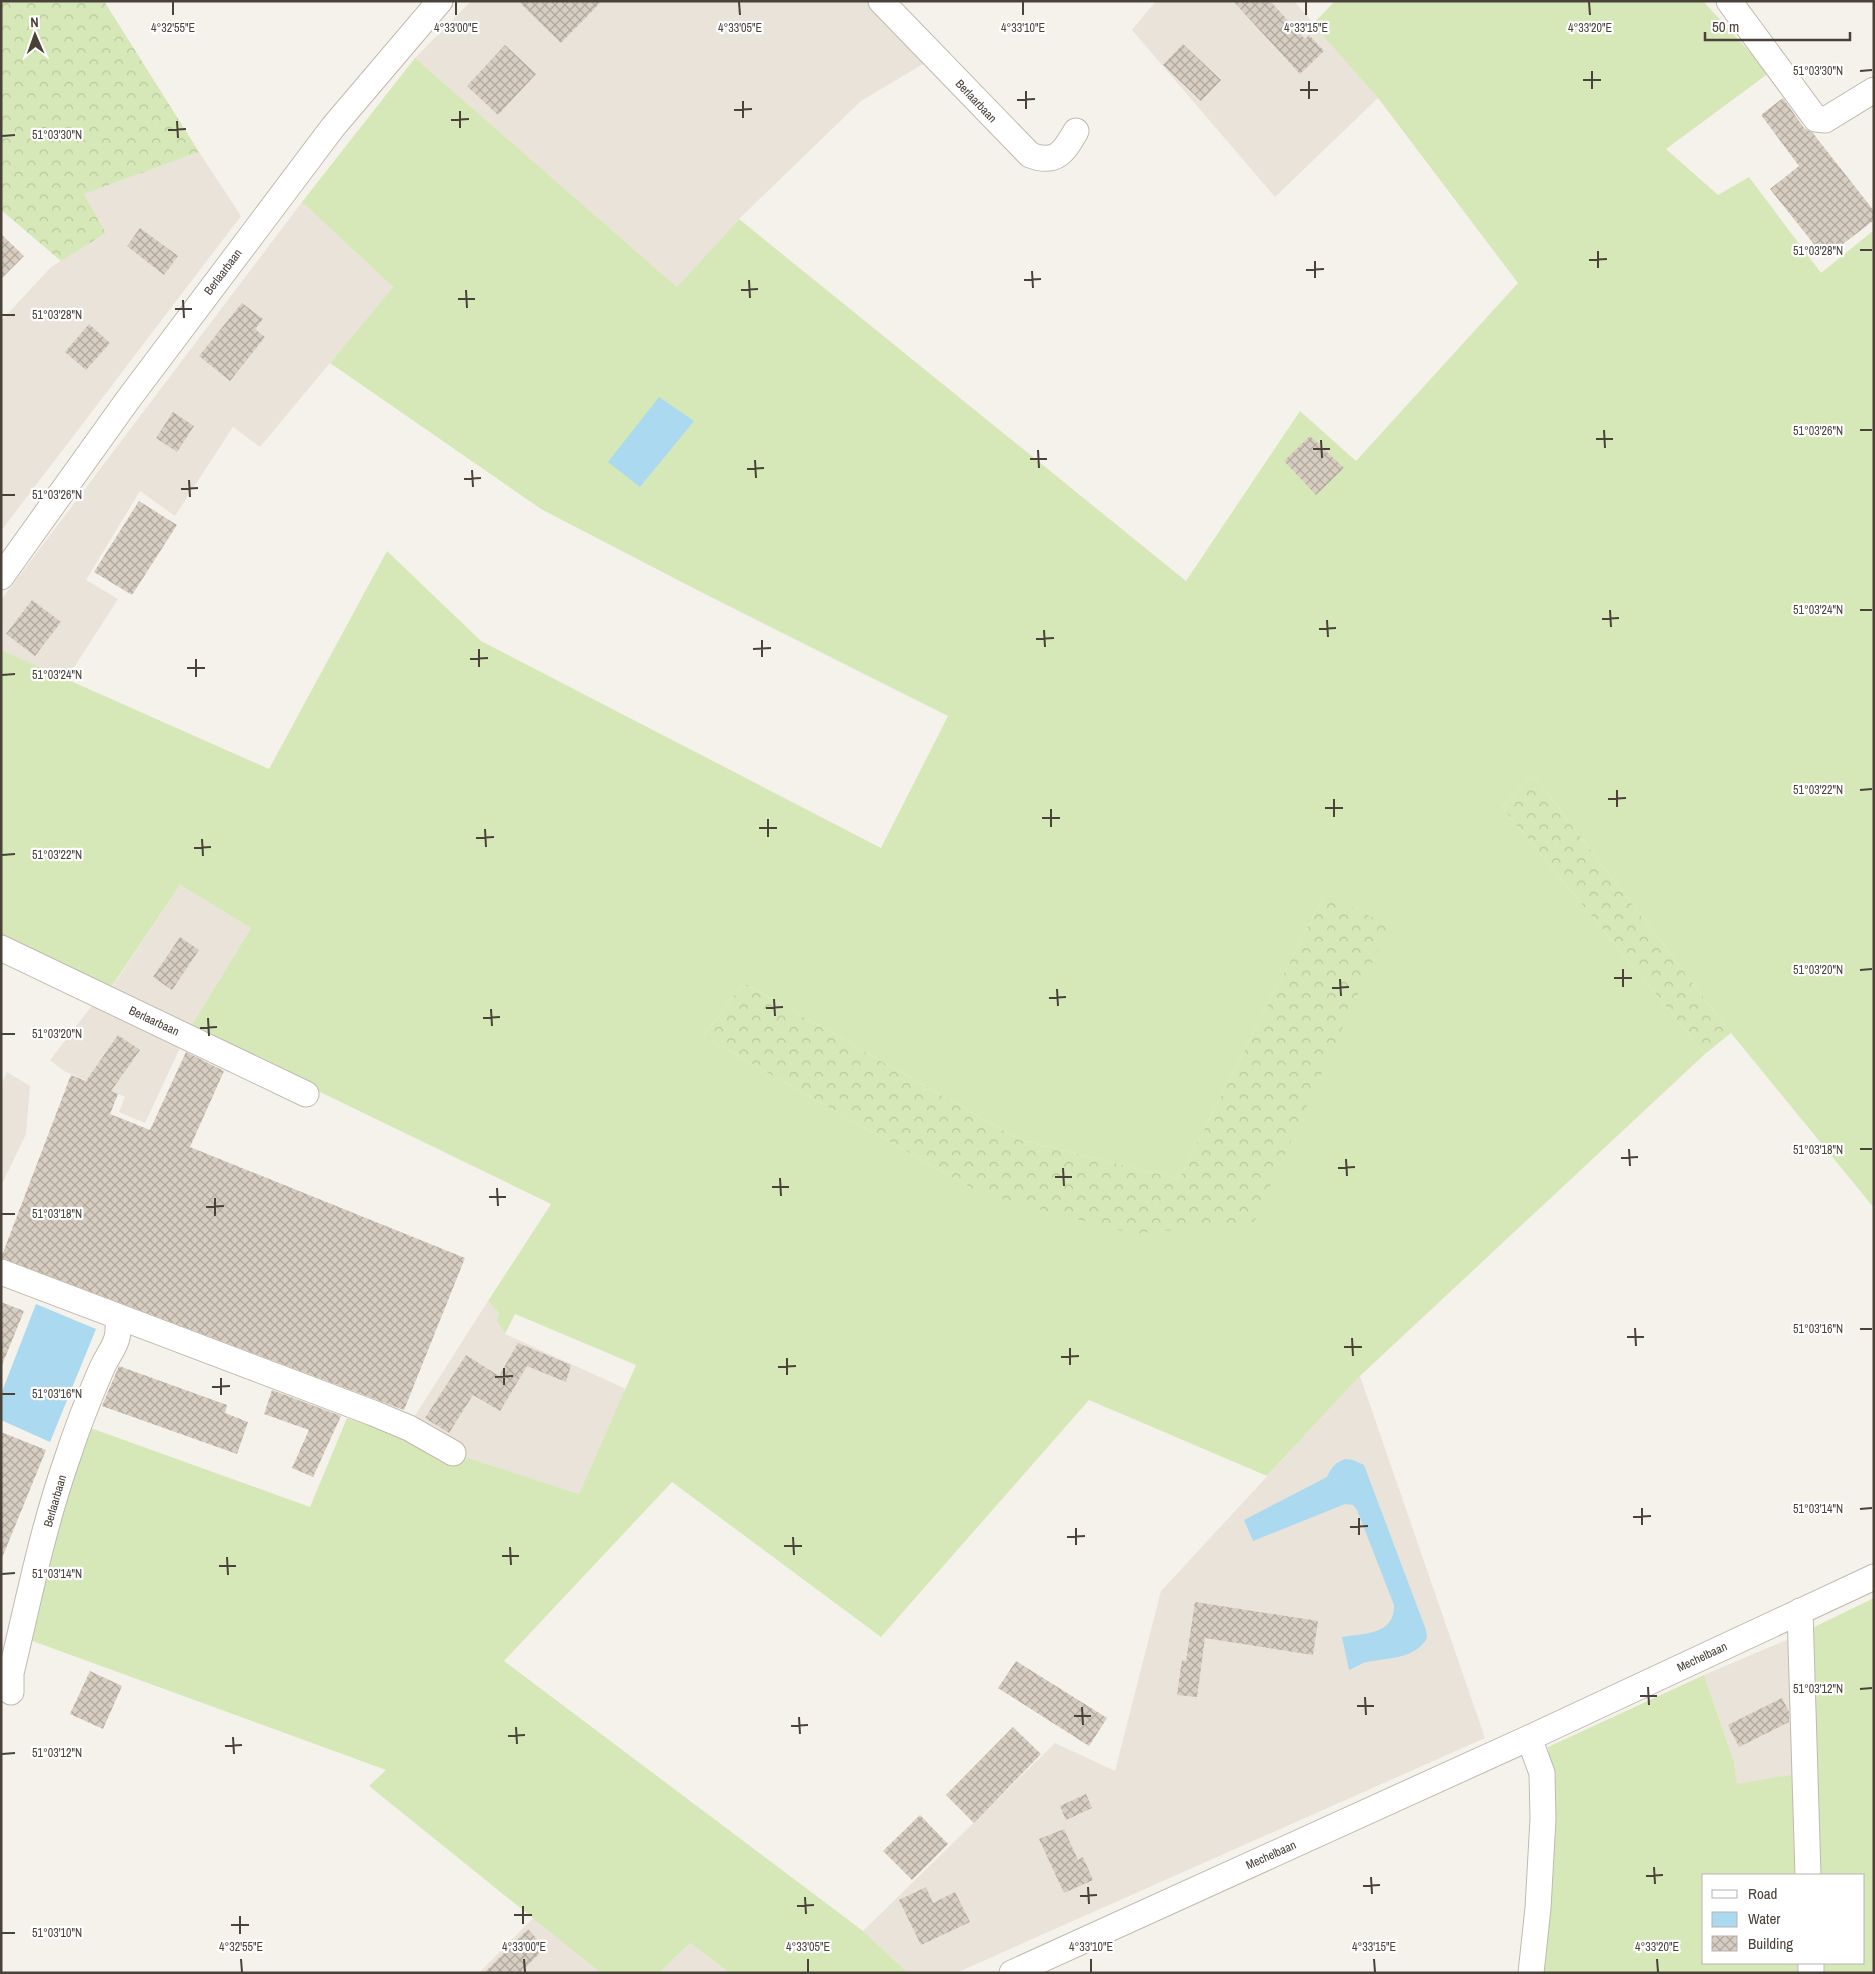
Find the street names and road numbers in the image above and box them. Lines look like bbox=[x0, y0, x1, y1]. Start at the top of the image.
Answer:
street label: Berlaarbaan bbox=[952, 76, 1000, 126]
street label: Berlaarbaan bbox=[200, 246, 246, 298]
street label: Berlaarbaan bbox=[126, 1002, 182, 1040]
street label: Berlaarbaan bbox=[40, 1473, 70, 1529]
street label: Mechelbaan bbox=[1674, 1638, 1730, 1676]
street label: Mechelbaan bbox=[1243, 1837, 1299, 1873]

